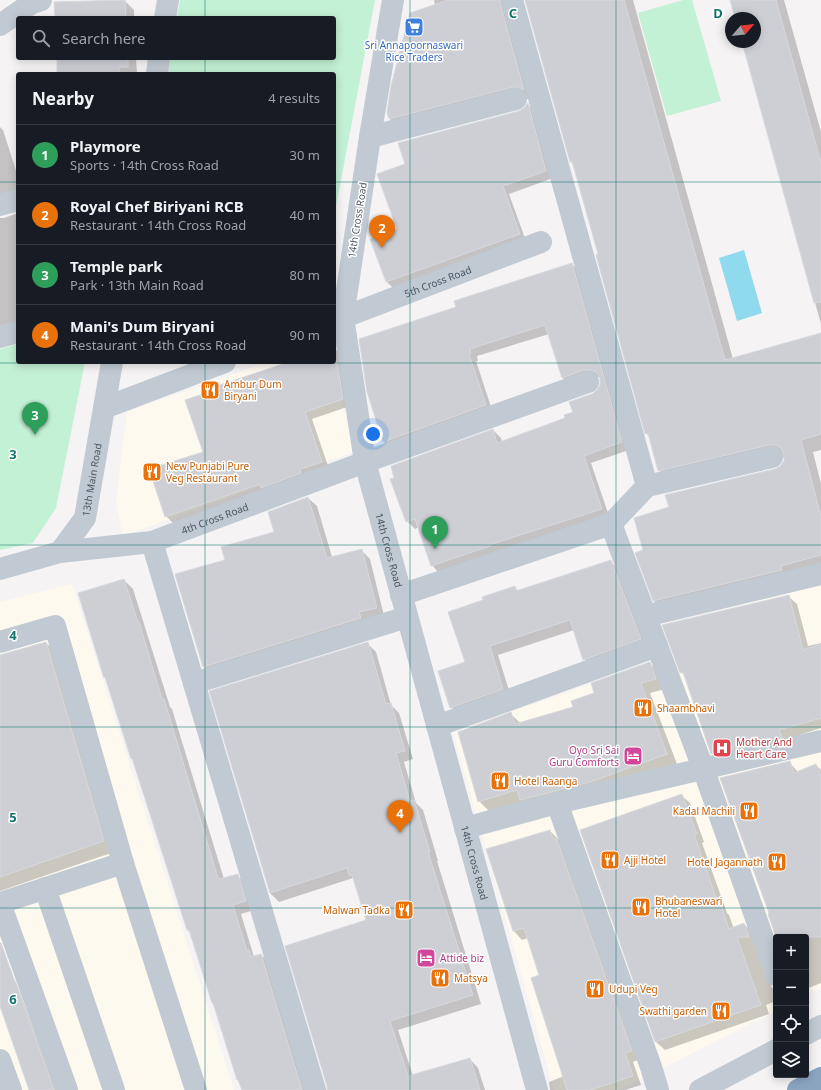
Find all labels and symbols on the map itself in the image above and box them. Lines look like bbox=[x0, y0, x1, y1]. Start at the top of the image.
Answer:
text: C bbox=[509, 4, 517, 22]
text: D bbox=[713, 4, 723, 22]
north arrow bbox=[725, 12, 761, 48]
supermarket icon: Sri Annapoornaswari Rice Traders bbox=[403, 16, 425, 38]
place label: Sri Annapoornaswari Rice Traders bbox=[365, 38, 463, 64]
street label: 14th Cross Road bbox=[344, 181, 370, 259]
pin: 2 bbox=[369, 215, 395, 248]
street label: 5th Cross Road bbox=[402, 262, 473, 301]
place label: Ambur Dum Biryani bbox=[224, 377, 282, 403]
restaurant icon: Ambur Dum Biryani bbox=[199, 379, 221, 401]
pin: 3 bbox=[22, 402, 48, 435]
your location bbox=[363, 424, 383, 444]
street label: 13th Main Road bbox=[78, 442, 105, 517]
text: 3 bbox=[9, 445, 17, 463]
place label: New Punjabi Pure Veg Restaurant bbox=[166, 459, 250, 485]
restaurant icon: New Punjabi Pure Veg Restaurant bbox=[141, 461, 163, 483]
street label: 4th Cross Road bbox=[179, 499, 250, 537]
street label: 14th Cross Road bbox=[372, 511, 406, 589]
pin: 1 bbox=[422, 516, 448, 549]
text: 4 bbox=[9, 626, 17, 644]
restaurant icon: Shaambhavi bbox=[632, 697, 654, 719]
place label: Shaambhavi bbox=[657, 701, 715, 715]
place label: Mother And Heart Care bbox=[736, 735, 792, 761]
hospital icon: Mother And Heart Care bbox=[711, 737, 733, 759]
place label: Oyo Sri Sai Guru Comforts bbox=[549, 743, 619, 769]
hotel icon: Oyo Sri Sai Guru Comforts bbox=[622, 745, 644, 767]
restaurant icon: Hotel Raanga bbox=[489, 770, 511, 792]
place label: Hotel Raanga bbox=[514, 774, 577, 788]
pin: 4 bbox=[387, 800, 413, 833]
restaurant icon: Kadal Machili bbox=[738, 800, 760, 822]
place label: Kadal Machili bbox=[673, 804, 735, 818]
text: 5 bbox=[9, 808, 17, 826]
street label: 14th Cross Road bbox=[458, 824, 492, 901]
restaurant icon: Ajji Hotel bbox=[599, 849, 621, 871]
restaurant icon: Hotel Jagannath bbox=[766, 851, 788, 873]
place label: Ajji Hotel bbox=[624, 853, 666, 867]
place label: Hotel Jagannath bbox=[687, 855, 763, 869]
place label: Bhubaneswari Hotel bbox=[655, 894, 722, 920]
restaurant icon: Bhubaneswari Hotel bbox=[630, 896, 652, 918]
restaurant icon: Malwan Tadka bbox=[393, 899, 415, 921]
place label: Malwan Tadka bbox=[323, 903, 390, 917]
hotel icon: Attide biz bbox=[415, 947, 437, 969]
place label: Attide biz bbox=[440, 951, 484, 965]
restaurant icon: Matsya bbox=[429, 967, 451, 989]
place label: Matsya bbox=[454, 971, 488, 985]
restaurant icon: Udupi Veg bbox=[584, 978, 606, 1000]
place label: Udupi Veg bbox=[609, 982, 658, 996]
text: 6 bbox=[9, 990, 17, 1008]
restaurant icon: Swathi garden bbox=[710, 1000, 732, 1022]
place label: Swathi garden bbox=[639, 1004, 707, 1018]

